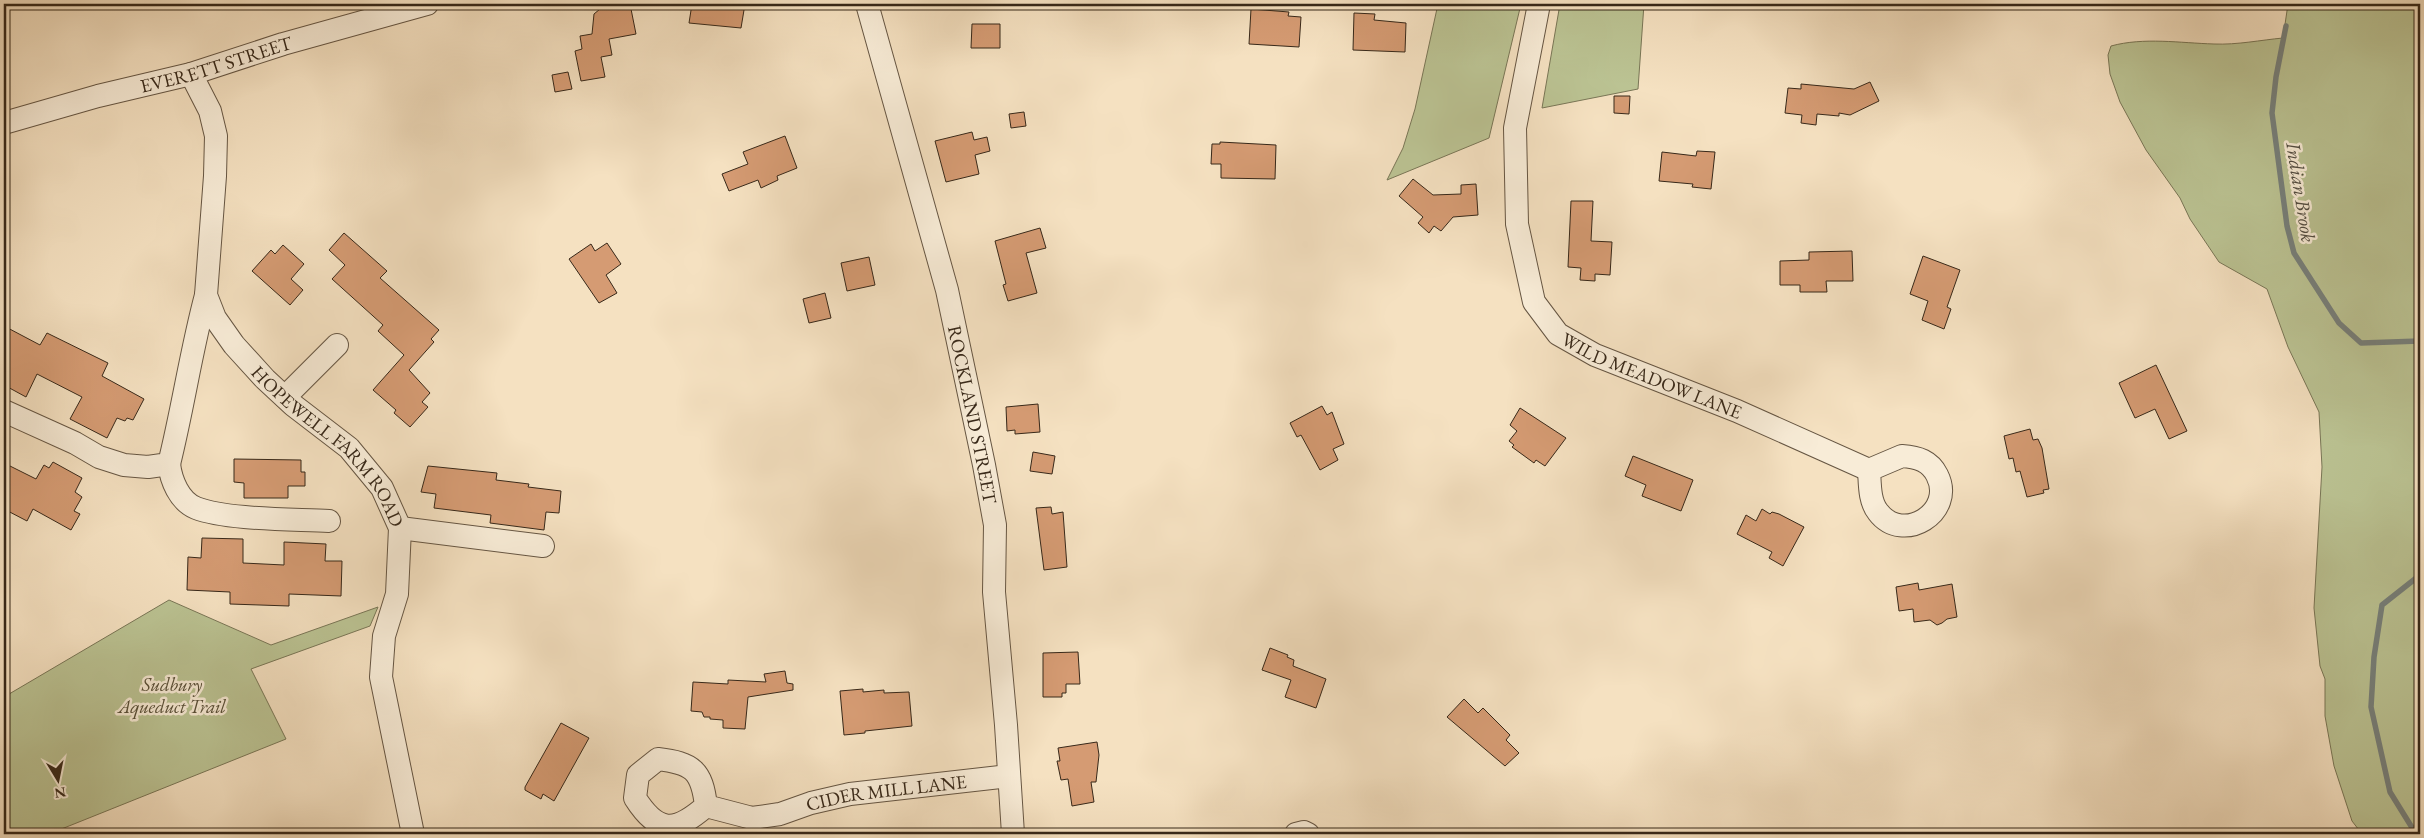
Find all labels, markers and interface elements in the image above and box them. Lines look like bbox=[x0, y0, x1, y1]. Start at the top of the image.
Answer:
street label: EVERETT STREET bbox=[138, 30, 295, 99]
water label: Indian Brook bbox=[2280, 139, 2322, 244]
street label: ROCKLAND STREET bbox=[942, 323, 1003, 506]
street label: WILD MEADOW LANE bbox=[1557, 327, 1746, 425]
street label: HOPEWELL FARM ROAD bbox=[246, 360, 410, 531]
park label: Sudbury Aqueduct Trail bbox=[116, 672, 226, 720]
north arrow bbox=[32, 756, 82, 806]
street label: CIDER MILL LANE bbox=[803, 769, 968, 817]
text: N bbox=[52, 783, 67, 803]

